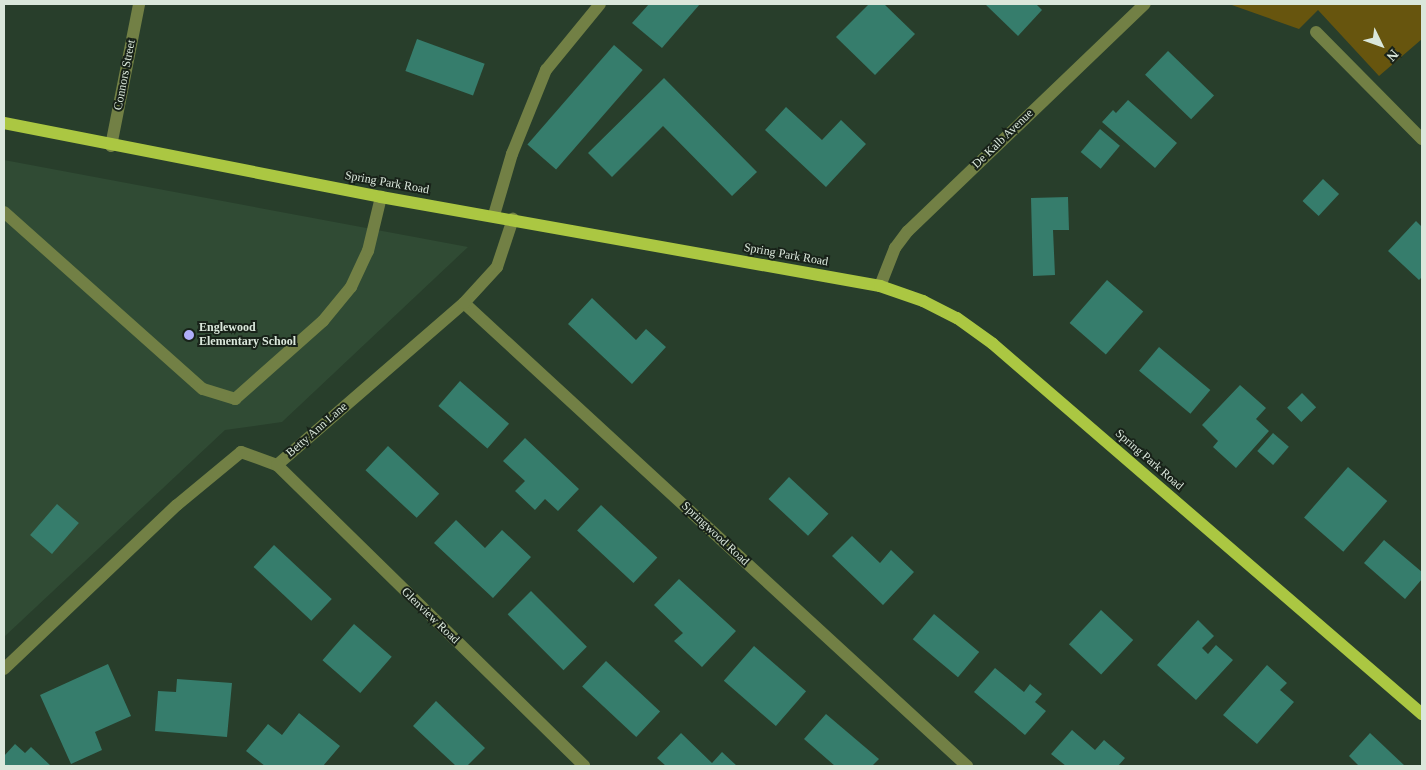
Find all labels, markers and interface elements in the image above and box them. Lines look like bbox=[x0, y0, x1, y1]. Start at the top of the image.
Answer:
north arrow bbox=[1356, 20, 1406, 70]
street label: Connors Street bbox=[111, 38, 139, 112]
text: N bbox=[1384, 47, 1401, 64]
street label: De Kalb Avenue bbox=[969, 106, 1037, 172]
street label: Spring Park Road bbox=[344, 169, 430, 197]
street label: Spring Park Road bbox=[743, 241, 829, 269]
place label: Englewood Elementary School bbox=[199, 321, 296, 349]
marker: Englewood Elementary School bbox=[183, 329, 195, 341]
street label: Betty Ann Lane bbox=[283, 399, 351, 461]
street label: Spring Park Road bbox=[1112, 427, 1186, 493]
street label: Springwood Road bbox=[678, 499, 752, 569]
street label: Glenview Road bbox=[398, 585, 462, 647]

